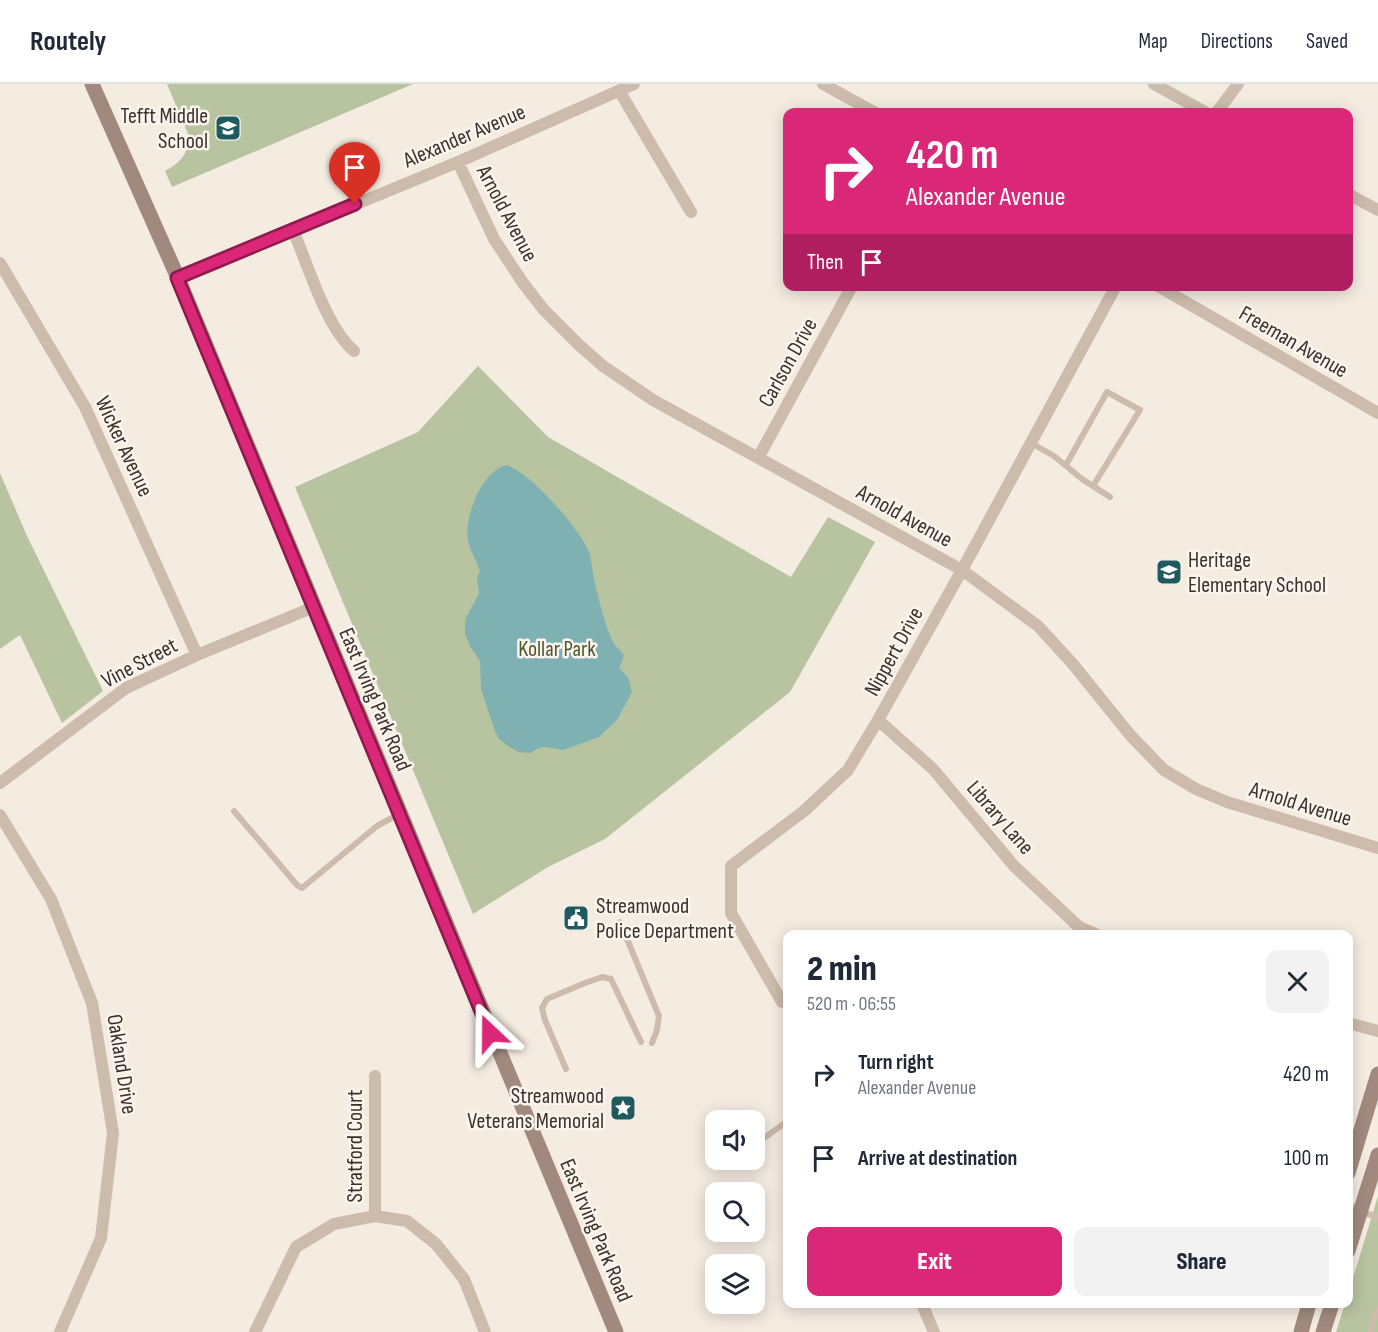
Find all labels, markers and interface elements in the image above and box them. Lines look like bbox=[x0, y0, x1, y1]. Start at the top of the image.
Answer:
text: Routely bbox=[30, 25, 106, 58]
text: Map bbox=[1138, 29, 1168, 54]
text: Directions bbox=[1201, 29, 1273, 54]
text: Saved bbox=[1306, 29, 1348, 54]
street label: Alexander Avenue bbox=[399, 99, 530, 175]
place label: Tefft Middle School bbox=[120, 103, 208, 155]
school or university icon: Tefft Middle School bbox=[213, 113, 243, 143]
text: 420 m bbox=[906, 130, 998, 181]
icon: right bbox=[807, 132, 885, 210]
pin bbox=[329, 142, 380, 204]
icon: arrive bbox=[338, 151, 371, 184]
street label: Arnold Avenue bbox=[470, 160, 543, 267]
text: Alexander Avenue bbox=[906, 181, 1066, 213]
icon: arrive bbox=[855, 246, 888, 279]
text: Then bbox=[807, 249, 843, 276]
street label: Freeman Avenue bbox=[1234, 300, 1353, 384]
street label: Carlson Drive bbox=[753, 314, 824, 412]
street label: Wicker Avenue bbox=[89, 392, 159, 501]
street label: Arnold Avenue bbox=[851, 479, 957, 554]
place label: Heritage Elementary School bbox=[1188, 547, 1326, 599]
school or university icon: Heritage Elementary School bbox=[1154, 557, 1184, 587]
street label: Nippert Drive bbox=[859, 603, 930, 701]
street label: East Irving Park Road bbox=[332, 624, 417, 775]
street label: Vine Street bbox=[97, 632, 183, 695]
park label: Kollar Park bbox=[518, 636, 596, 663]
street label: Library Lane bbox=[960, 775, 1039, 860]
street label: Arnold Avenue bbox=[1245, 776, 1355, 833]
place label: Streamwood Police Department bbox=[596, 893, 734, 945]
public building icon: Streamwood Police Department bbox=[561, 903, 591, 933]
text: 2 min bbox=[807, 948, 877, 991]
button: close bbox=[1266, 950, 1329, 1013]
text: 520 m · 06:55 bbox=[807, 992, 896, 1016]
position arrow bbox=[458, 1001, 522, 1065]
street label: Oakland Drive bbox=[100, 1012, 143, 1116]
text: Turn right bbox=[858, 1049, 934, 1076]
icon: right bbox=[807, 1058, 840, 1091]
text: 420 m bbox=[1283, 1061, 1329, 1088]
text: Alexander Avenue bbox=[858, 1076, 976, 1100]
place label: Streamwood Veterans Memorial bbox=[467, 1083, 604, 1135]
street label: Stratford Court bbox=[342, 1089, 369, 1203]
place icon: Streamwood Veterans Memorial bbox=[608, 1093, 638, 1123]
map controls bbox=[705, 1110, 765, 1314]
button: sound bbox=[705, 1110, 765, 1170]
icon: arrive bbox=[807, 1142, 840, 1175]
text: Arrive at destination bbox=[858, 1145, 1017, 1172]
text: 100 m bbox=[1284, 1145, 1329, 1172]
street label: East Irving Park Road bbox=[553, 1155, 638, 1306]
button: search bbox=[705, 1182, 765, 1242]
button: Exit bbox=[807, 1227, 1062, 1296]
button: Share bbox=[1074, 1227, 1329, 1296]
button: layers bbox=[705, 1254, 765, 1314]

